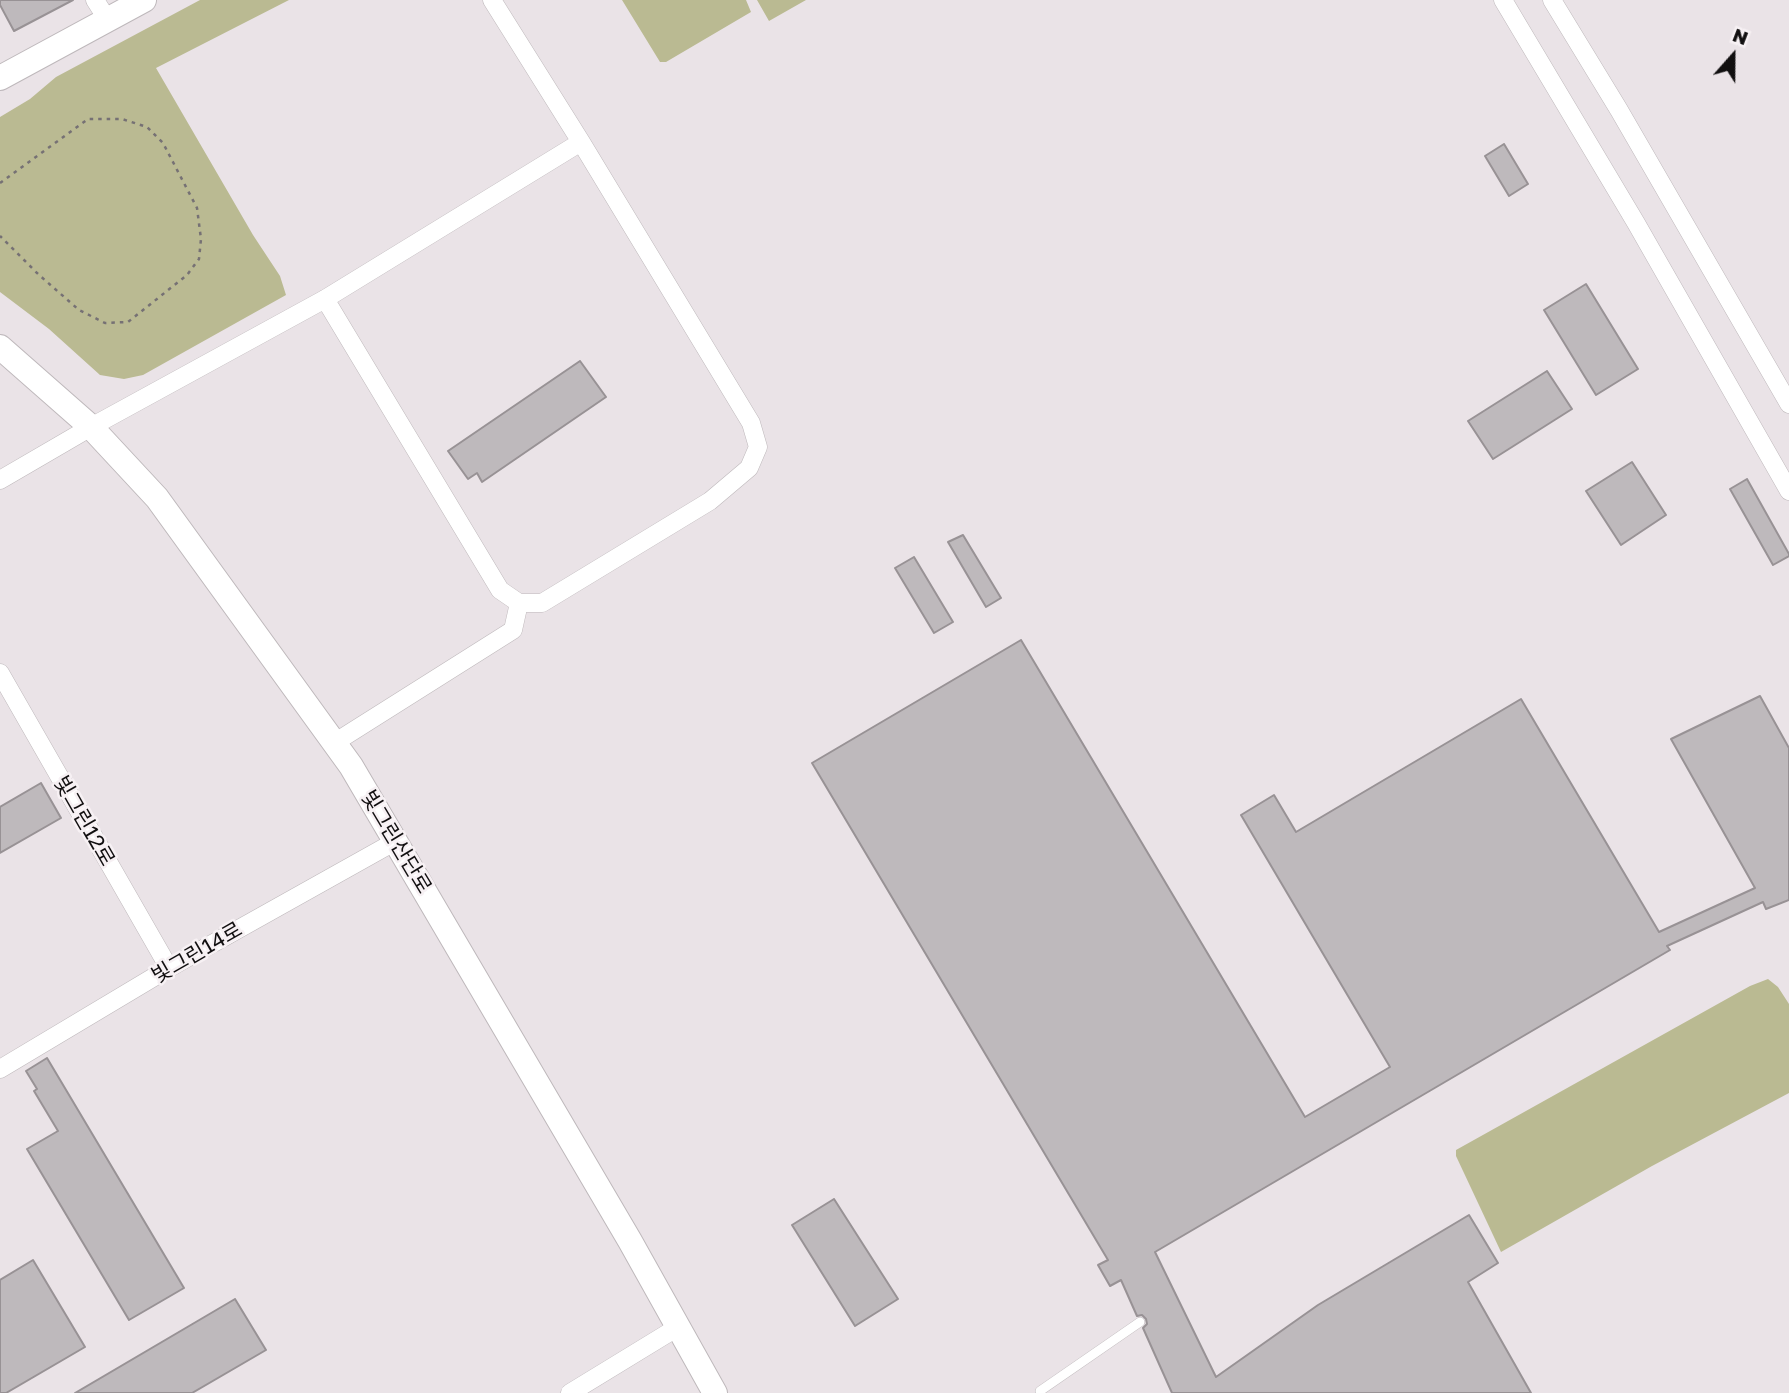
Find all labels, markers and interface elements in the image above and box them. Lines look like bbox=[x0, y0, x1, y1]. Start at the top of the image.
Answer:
north arrow bbox=[1698, 21, 1768, 91]
text: N bbox=[1730, 23, 1752, 49]
street label: 빛그린12로 bbox=[48, 772, 120, 870]
street label: 빛그린산단로 bbox=[355, 786, 437, 898]
street label: 빛그린14로 bbox=[147, 917, 247, 989]

